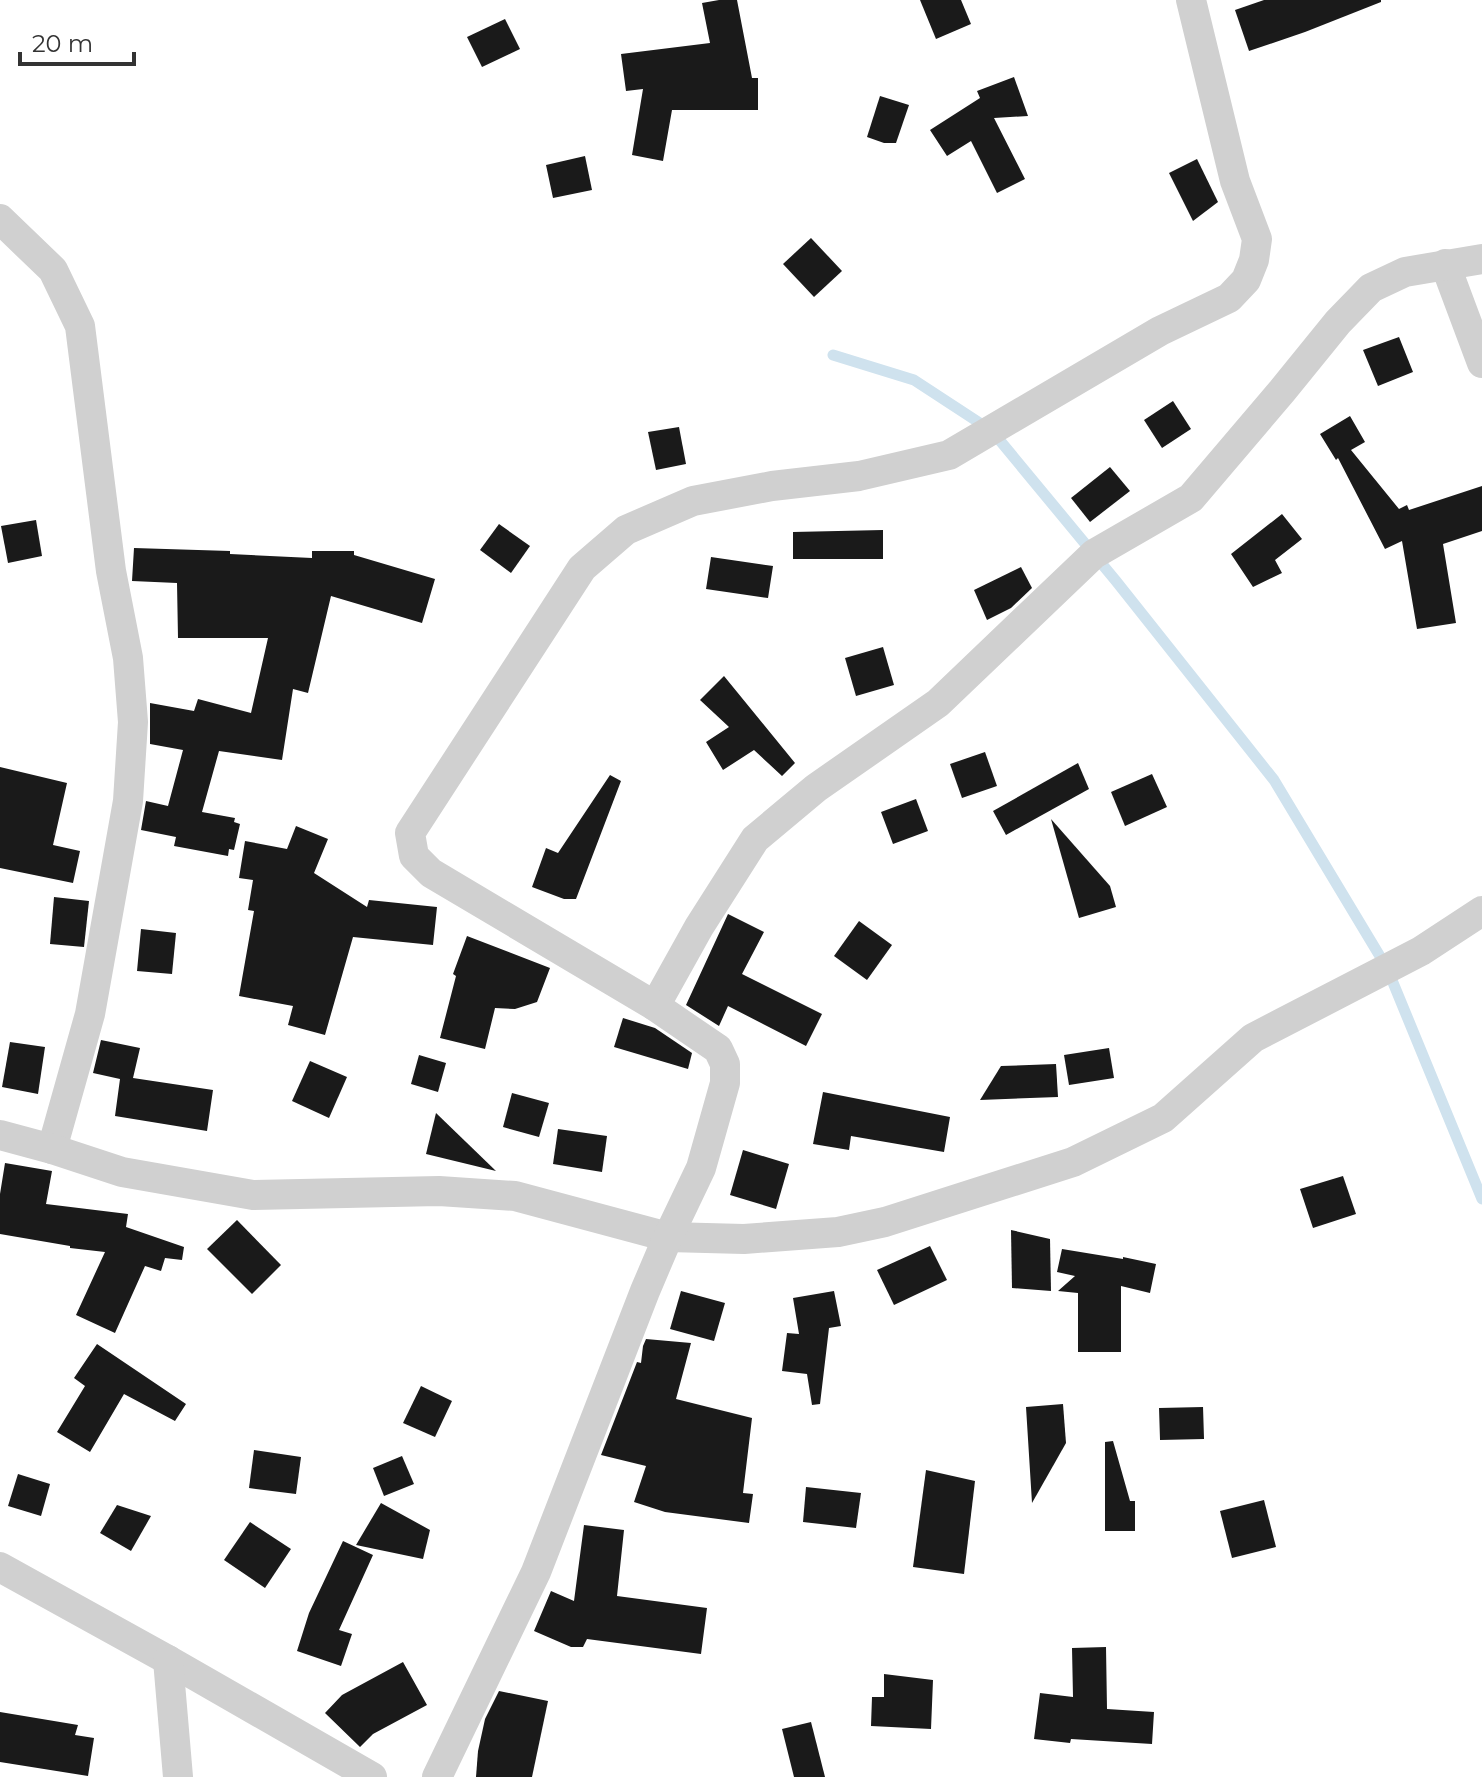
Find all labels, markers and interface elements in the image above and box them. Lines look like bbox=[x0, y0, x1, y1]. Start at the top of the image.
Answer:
scale bar bbox=[20, 16, 134, 66]
text: 20 m bbox=[32, 29, 93, 58]

